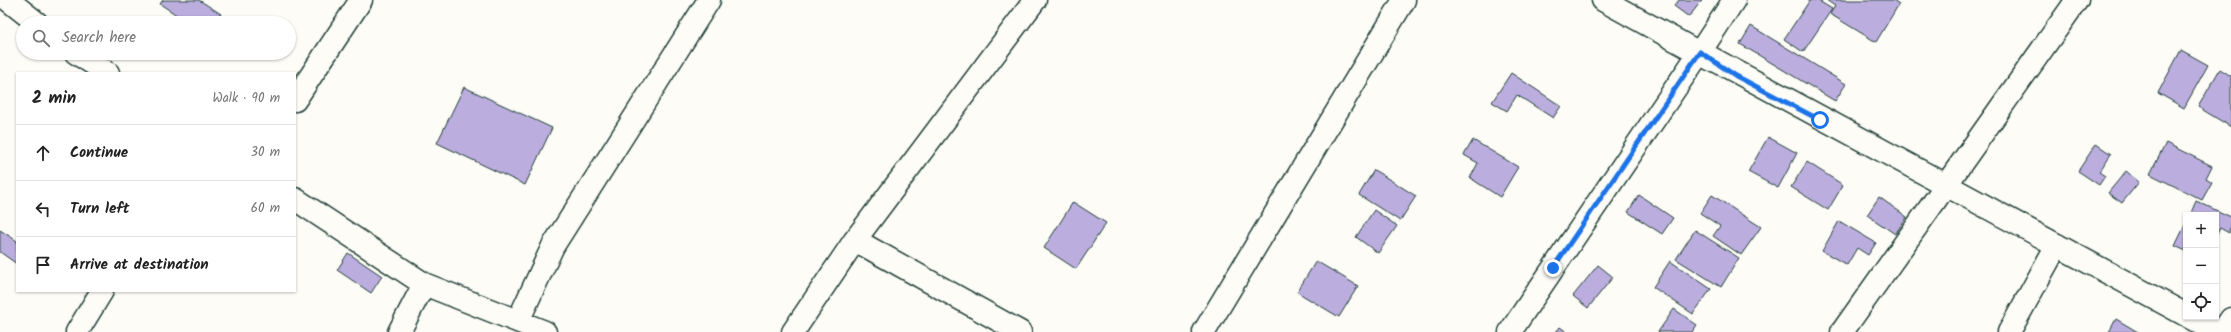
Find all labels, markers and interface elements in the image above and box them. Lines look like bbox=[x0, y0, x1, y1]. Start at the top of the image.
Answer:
search box bbox=[16, 16, 296, 60]
text: Search here bbox=[62, 26, 136, 50]
icon: search bbox=[30, 27, 52, 49]
text: 2 min bbox=[32, 85, 76, 112]
text: Walk · 90 m bbox=[213, 88, 280, 109]
route start bbox=[1811, 111, 1829, 129]
text: Continue bbox=[70, 141, 128, 165]
icon: ahead bbox=[32, 142, 54, 164]
text: 30 m bbox=[251, 142, 280, 163]
text: Turn left bbox=[70, 197, 130, 221]
icon: left bbox=[32, 198, 54, 220]
text: 60 m bbox=[251, 198, 280, 219]
map controls bbox=[2183, 212, 2219, 320]
button: + bbox=[2183, 212, 2219, 248]
button: − bbox=[2183, 248, 2219, 284]
text: Arrive at destination bbox=[70, 253, 209, 277]
icon: arrive bbox=[32, 254, 54, 276]
route end bbox=[1544, 259, 1562, 277]
button: locate bbox=[2183, 284, 2219, 320]

